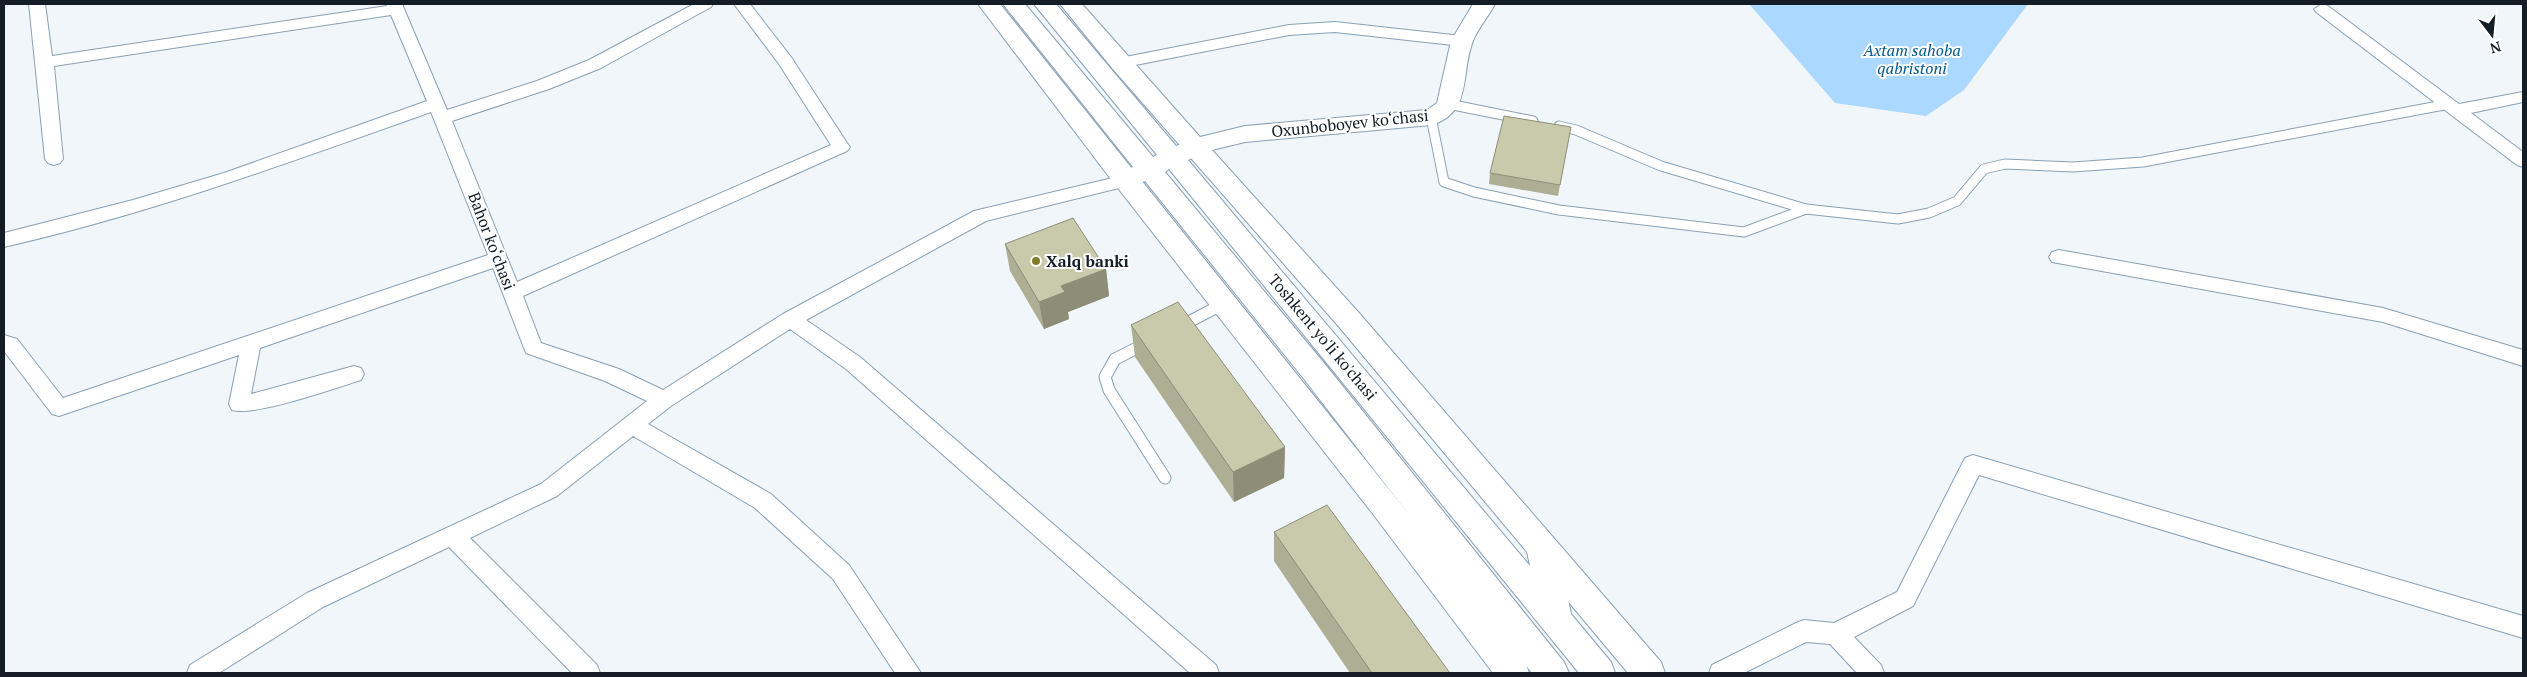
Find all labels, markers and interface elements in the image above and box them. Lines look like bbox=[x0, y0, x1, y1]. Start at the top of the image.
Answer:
north arrow bbox=[2467, 10, 2517, 60]
text: N bbox=[2488, 37, 2503, 59]
park label: Axtam sahoba qabristoni bbox=[1862, 39, 1961, 79]
street label: Oxunboboyev ko‘chasi bbox=[1270, 104, 1430, 142]
street label: Bahor ko‘chasi bbox=[463, 189, 521, 293]
place label: Xalq banki bbox=[1046, 250, 1129, 272]
marker: Xalq banki bbox=[1030, 255, 1042, 267]
street label: Toshkent yo'li ko'chasi bbox=[1264, 269, 1382, 405]

